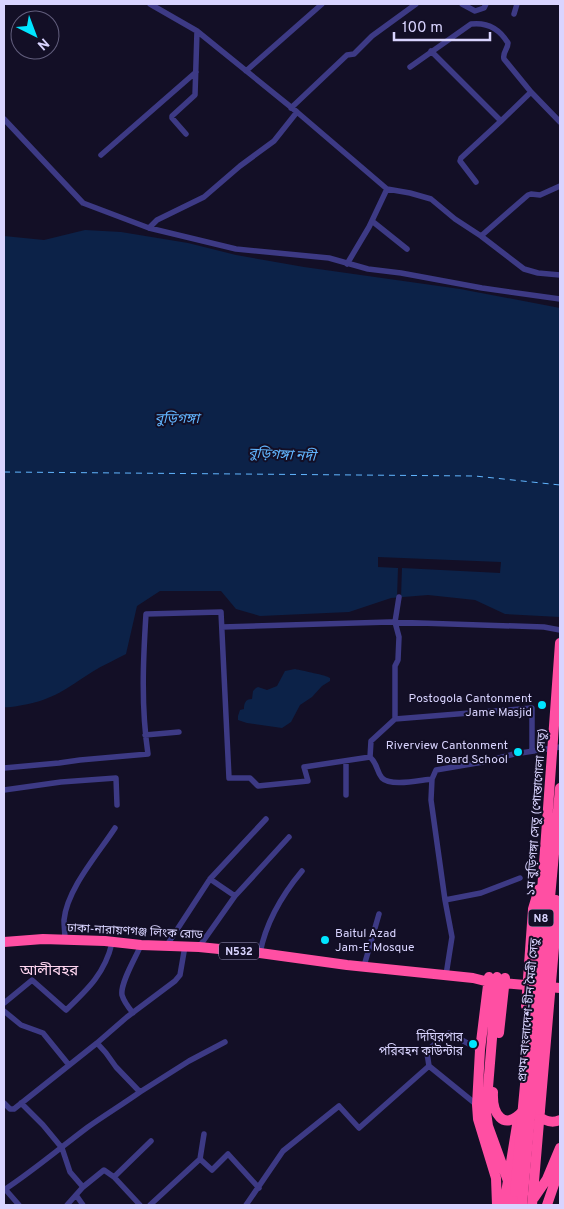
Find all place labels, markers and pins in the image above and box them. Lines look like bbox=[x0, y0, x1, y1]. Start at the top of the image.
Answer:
place label: Postogola Cantonment Jame Masjid bbox=[409, 691, 532, 721]
marker: Postogola Cantonment Jame Masjid bbox=[536, 699, 548, 711]
place label: Riverview Cantonment Board School bbox=[386, 738, 508, 768]
marker: Riverview Cantonment Board School bbox=[512, 746, 524, 758]
place label: Baitul Azad Jam-E Mosque bbox=[335, 926, 415, 956]
marker: Baitul Azad Jam-E Mosque bbox=[319, 934, 331, 946]
place label: দিঘিরপার পরিবহন কাউন্টার bbox=[379, 1029, 464, 1060]
marker: দিঘিরপার পরিবহন কাউন্টার bbox=[467, 1038, 479, 1050]

